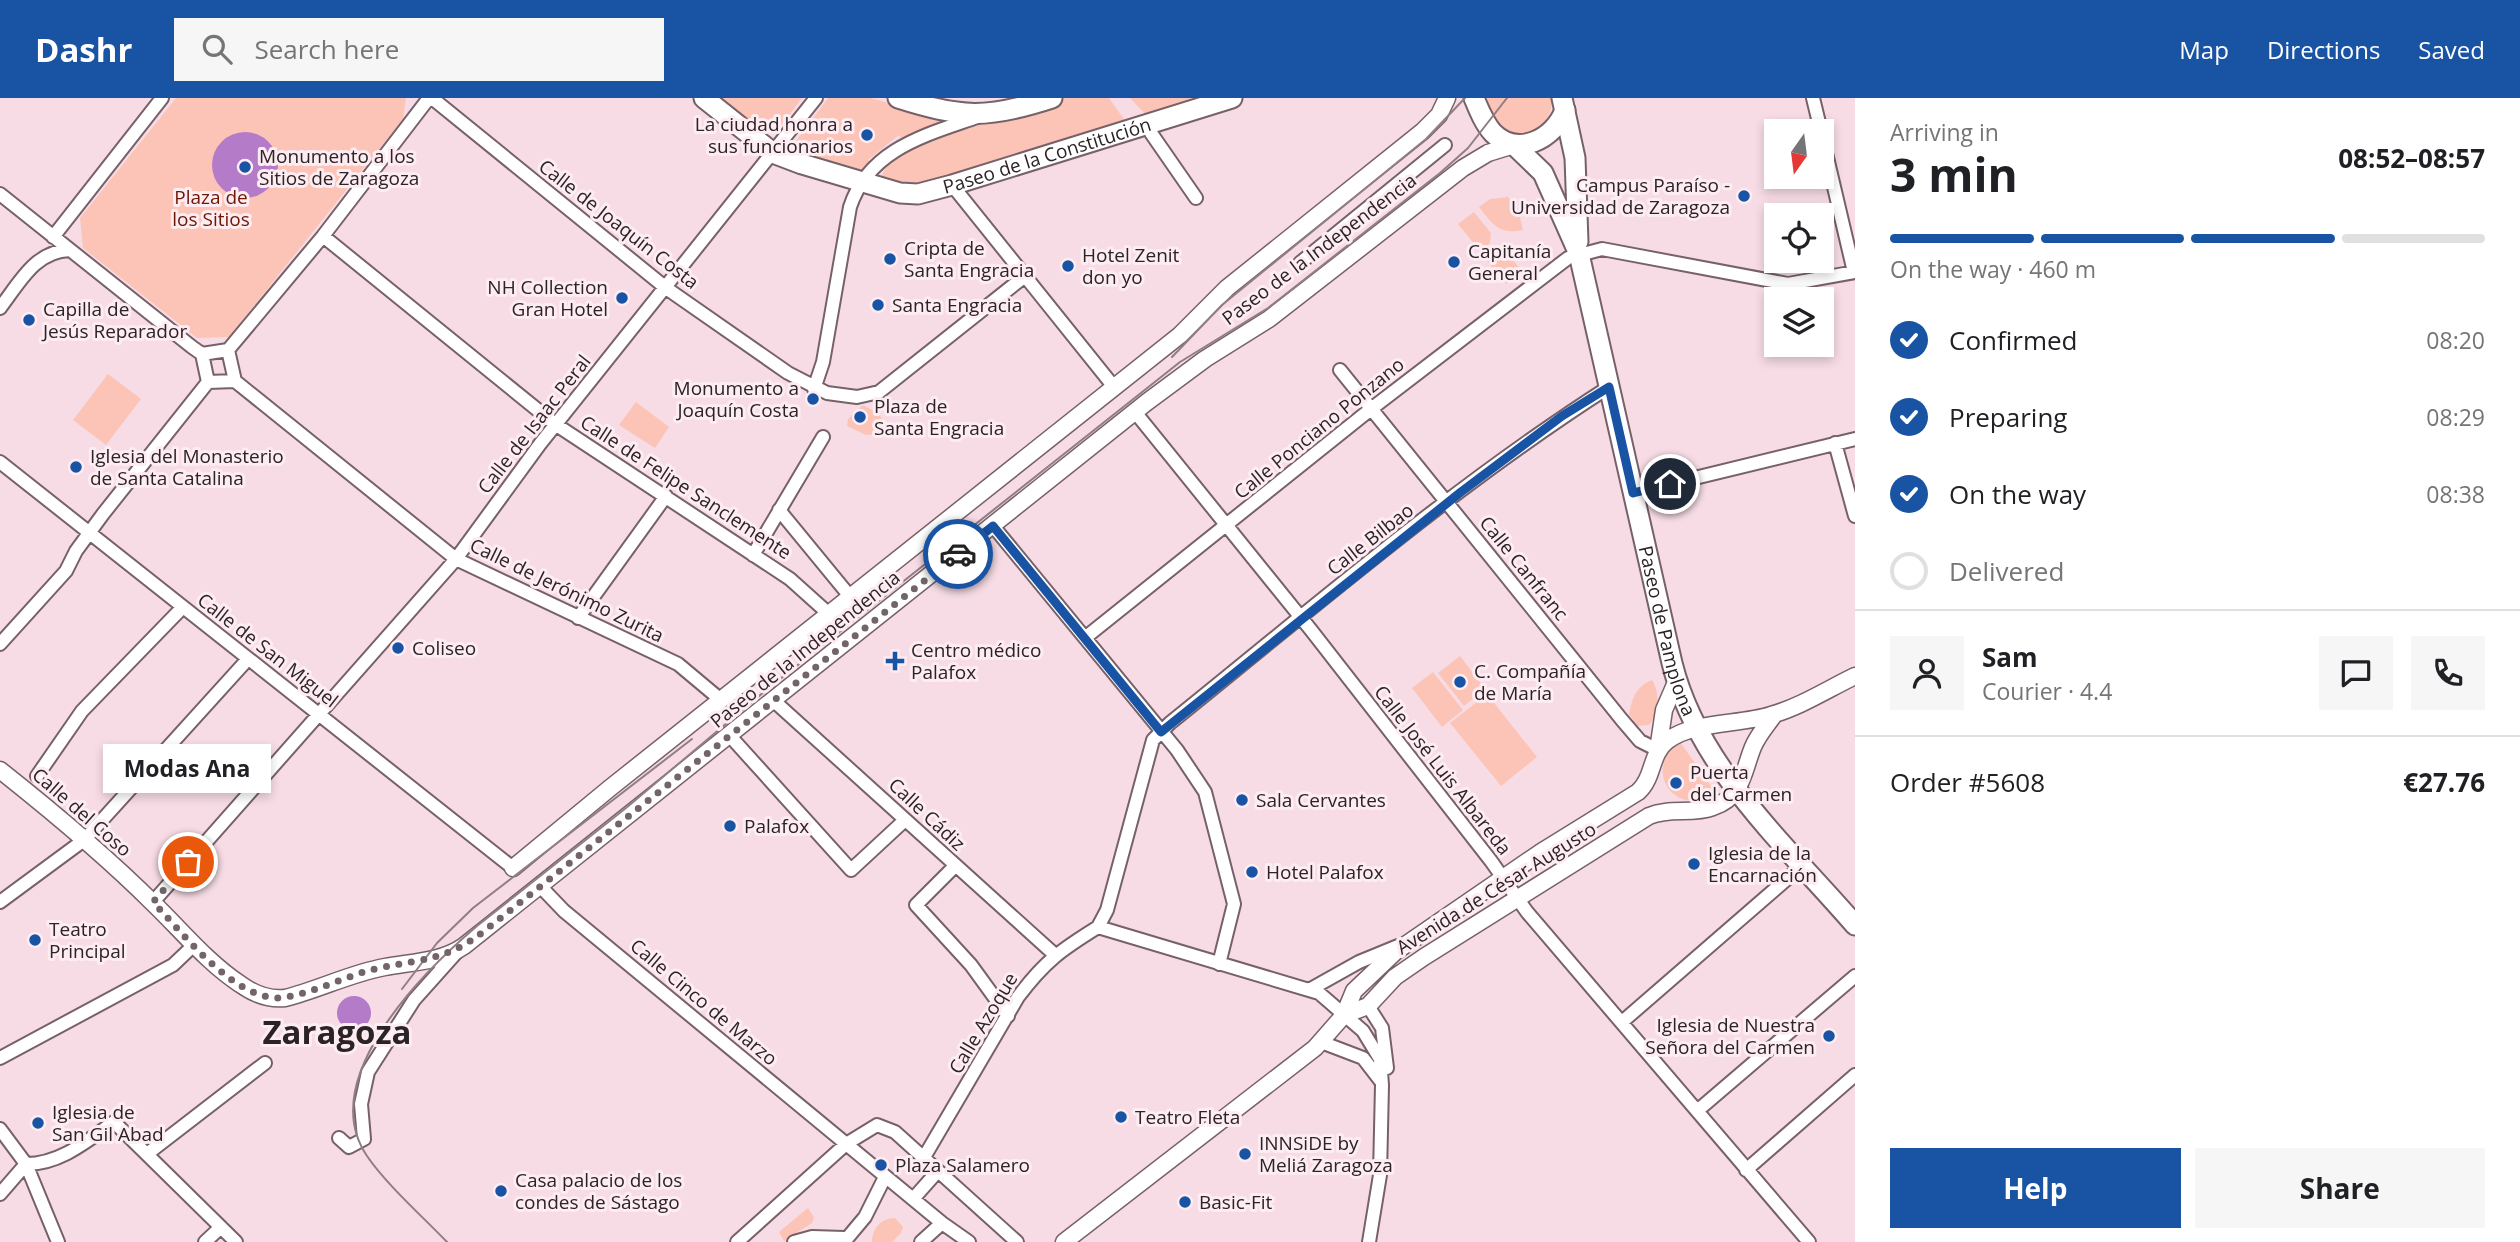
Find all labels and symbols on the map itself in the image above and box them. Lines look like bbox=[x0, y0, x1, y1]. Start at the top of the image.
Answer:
place label: La ciudad honra a sus funcionarios bbox=[695, 111, 853, 159]
street label: Paseo de la Constitución bbox=[940, 111, 1154, 200]
north arrow bbox=[1764, 119, 1834, 189]
marker: La ciudad honra a sus funcionarios bbox=[859, 127, 875, 143]
place label: Monumento a los Sitios de Zaragoza bbox=[259, 143, 419, 191]
street label: Calle de Joaquín Costa bbox=[534, 153, 704, 295]
marker: Monumento a los Sitios de Zaragoza bbox=[237, 159, 253, 175]
street label: Paseo de la Independencia bbox=[1216, 167, 1422, 331]
place label: Campus Paraíso - Universidad de Zaragoza bbox=[1511, 172, 1730, 220]
park label: Plaza de los Sitios bbox=[172, 184, 250, 232]
marker: Campus Paraíso - Universidad de Zaragoza bbox=[1736, 188, 1752, 204]
place label: Cripta de Santa Engracia bbox=[904, 235, 1034, 283]
place label: Capitanía General bbox=[1468, 238, 1551, 286]
place label: Hotel Zenit don yo bbox=[1082, 242, 1180, 290]
marker: Cripta de Santa Engracia bbox=[882, 251, 898, 267]
marker: Capitanía General bbox=[1446, 254, 1462, 270]
marker: Hotel Zenit don yo bbox=[1060, 258, 1076, 274]
place label: NH Collection Gran Hotel bbox=[487, 274, 608, 322]
marker: NH Collection Gran Hotel bbox=[614, 290, 630, 306]
place label: Santa Engracia bbox=[892, 292, 1022, 318]
place label: Capilla de Jesús Reparador bbox=[41, 296, 187, 344]
marker: Santa Engracia bbox=[870, 297, 886, 313]
marker: Capilla de Jesús Reparador bbox=[21, 312, 37, 328]
street label: Calle de Isaac Peral bbox=[472, 349, 596, 499]
street label: Calle Ponciano Ponzano bbox=[1229, 351, 1409, 505]
place label: Monumento a Joaquín Costa bbox=[674, 375, 799, 423]
marker: Monumento a Joaquín Costa bbox=[805, 391, 821, 407]
place label: Plaza de Santa Engracia bbox=[874, 393, 1004, 441]
street label: Calle de Felipe Sanclemente bbox=[575, 409, 797, 565]
marker: Plaza de Santa Engracia bbox=[852, 409, 868, 425]
place label: Iglesia del Monasterio de Santa Catalina bbox=[90, 443, 284, 491]
pin bbox=[1640, 454, 1700, 514]
marker: Iglesia del Monasterio de Santa Catalina bbox=[68, 459, 84, 475]
street label: Calle Bilbao bbox=[1321, 497, 1419, 581]
street label: Calle Canfranc bbox=[1474, 510, 1574, 626]
courier bbox=[923, 519, 993, 589]
street label: Calle de Jerónimo Zurita bbox=[466, 532, 668, 648]
street label: Paseo de Pamplona bbox=[1633, 543, 1702, 720]
street label: Paseo de la Independencia bbox=[705, 564, 905, 734]
street label: Calle de San Miguel bbox=[192, 587, 344, 713]
place label: Coliseo bbox=[412, 635, 476, 661]
place label: Centro médico Palafox bbox=[911, 637, 1041, 685]
marker: Coliseo bbox=[390, 640, 406, 656]
marker: Centro médico Palafox bbox=[885, 651, 905, 671]
place label: C. Compañía de María bbox=[1474, 658, 1586, 706]
marker: C. Compañía de María bbox=[1452, 674, 1468, 690]
street label: Calle José Luis Albareda bbox=[1368, 680, 1518, 860]
callout: Modas Ana bbox=[104, 743, 272, 792]
place label: Puerta del Carmen bbox=[1690, 759, 1792, 807]
street label: Calle del Coso bbox=[27, 762, 137, 862]
street label: Calle Cádiz bbox=[883, 772, 971, 856]
marker: Puerta del Carmen bbox=[1668, 775, 1684, 791]
place label: Sala Cervantes bbox=[1256, 787, 1386, 813]
marker: Sala Cervantes bbox=[1234, 792, 1250, 808]
place label: Palafox bbox=[744, 813, 809, 839]
street label: Avenida de César Augusto bbox=[1391, 816, 1601, 960]
marker: Palafox bbox=[722, 818, 738, 834]
pin bbox=[158, 832, 218, 892]
place label: Iglesia de la Encarnación bbox=[1708, 840, 1817, 888]
marker: Iglesia de la Encarnación bbox=[1686, 856, 1702, 872]
place label: Hotel Palafox bbox=[1266, 859, 1384, 885]
marker: Hotel Palafox bbox=[1244, 864, 1260, 880]
place label: Teatro Principal bbox=[49, 916, 126, 964]
marker: Teatro Principal bbox=[27, 932, 43, 948]
street label: Calle Cinco de Marzo bbox=[625, 933, 783, 1071]
street label: Calle Azoque bbox=[942, 967, 1024, 1079]
district label: Zaragoza bbox=[262, 1009, 412, 1054]
place label: Iglesia de Nuestra Señora del Carmen bbox=[1645, 1012, 1815, 1060]
marker: Iglesia de Nuestra Señora del Carmen bbox=[1821, 1028, 1837, 1044]
place label: Iglesia de San Gil Abad bbox=[52, 1099, 164, 1147]
place label: Teatro Fleta bbox=[1135, 1104, 1240, 1130]
marker: Teatro Fleta bbox=[1113, 1109, 1129, 1125]
marker: Iglesia de San Gil Abad bbox=[30, 1115, 46, 1131]
place label: INNSiDE by Meliá Zaragoza bbox=[1259, 1130, 1393, 1178]
marker: INNSiDE by Meliá Zaragoza bbox=[1237, 1146, 1253, 1162]
place label: Plaza Salamero bbox=[895, 1152, 1030, 1178]
marker: Plaza Salamero bbox=[873, 1157, 889, 1173]
place label: Casa palacio de los condes de Sástago bbox=[515, 1167, 682, 1215]
marker: Casa palacio de los condes de Sástago bbox=[493, 1183, 509, 1199]
place label: Basic-Fit bbox=[1199, 1189, 1273, 1215]
marker: Basic-Fit bbox=[1177, 1194, 1193, 1210]

